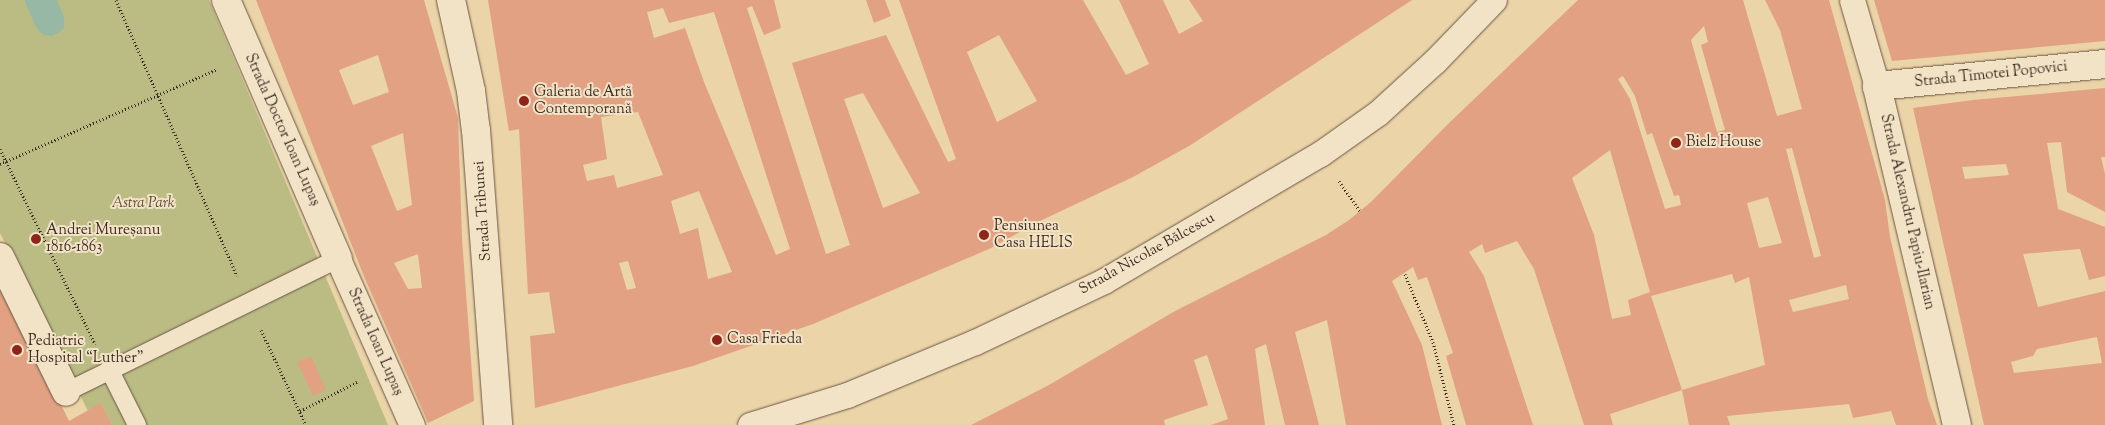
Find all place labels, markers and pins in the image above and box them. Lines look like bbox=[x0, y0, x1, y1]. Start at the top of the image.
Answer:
place label: Galeria de Artă Contemporană bbox=[534, 83, 632, 118]
marker: Galeria de Artă Contemporană bbox=[518, 95, 530, 107]
place label: Bielz House bbox=[1686, 134, 1761, 152]
marker: Bielz House bbox=[1670, 137, 1682, 149]
place label: Pensiunea Casa HELIS bbox=[994, 217, 1073, 252]
place label: Andrei Mureșanu 1816-1863 bbox=[46, 221, 160, 256]
marker: Pensiunea Casa HELIS bbox=[978, 229, 990, 241]
marker: Andrei Mureșanu 1816-1863 bbox=[30, 233, 42, 245]
place label: Casa Frieda bbox=[727, 331, 802, 349]
place label: Pediatric Hospital “Luther” bbox=[28, 332, 144, 367]
marker: Casa Frieda bbox=[711, 334, 723, 346]
marker: Pediatric Hospital “Luther” bbox=[10, 343, 24, 357]

